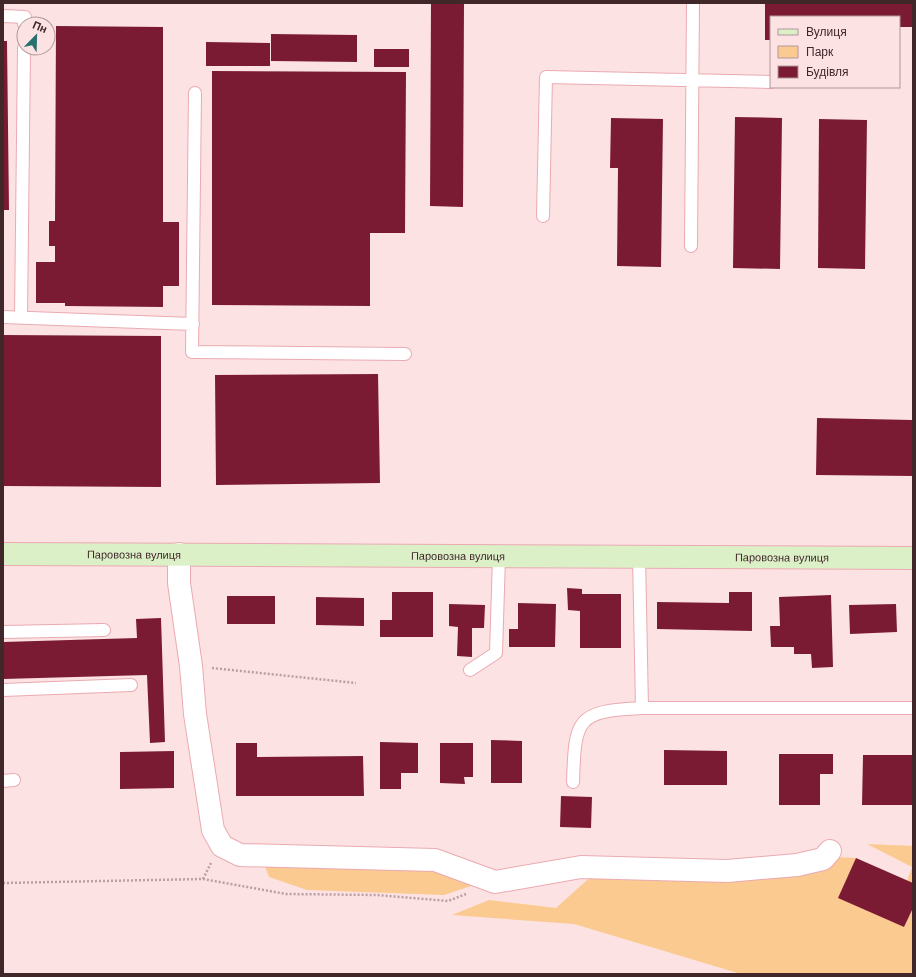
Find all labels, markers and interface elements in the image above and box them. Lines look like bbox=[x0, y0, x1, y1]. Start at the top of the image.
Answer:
north arrow bbox=[16, 16, 56, 56]
legend bbox=[770, 16, 900, 88]
text: Пн bbox=[31, 18, 49, 35]
text: Вулиця bbox=[806, 25, 847, 39]
text: Парк bbox=[806, 45, 834, 59]
text: Будівля bbox=[806, 65, 848, 79]
street label: Паровозна вулиця bbox=[87, 548, 181, 561]
street label: Паровозна вулиця bbox=[411, 550, 505, 562]
street label: Паровозна вулиця bbox=[735, 551, 829, 564]

